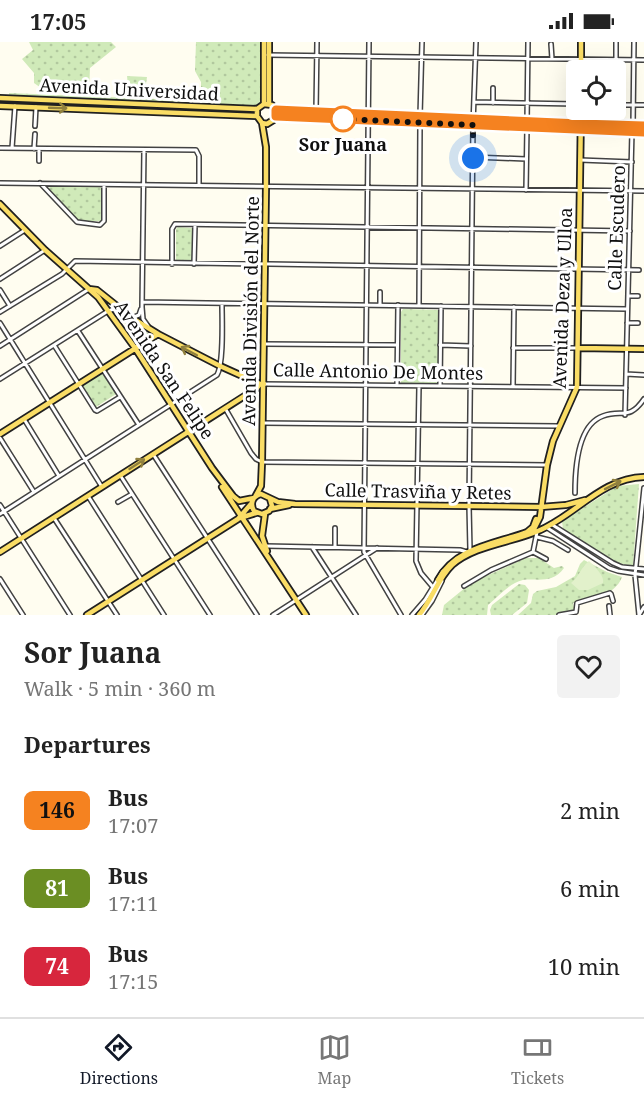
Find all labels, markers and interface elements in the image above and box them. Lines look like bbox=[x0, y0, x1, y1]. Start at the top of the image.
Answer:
text: 17:05 bbox=[30, 6, 86, 36]
map controls bbox=[566, 60, 626, 120]
button: locate bbox=[566, 60, 626, 120]
street label: Avenida Universidad bbox=[39, 72, 219, 106]
one-way arrow bbox=[48, 102, 68, 113]
marker: Sor Juana bbox=[330, 106, 356, 132]
place label: Sor Juana bbox=[299, 132, 387, 156]
your location bbox=[458, 143, 488, 173]
street label: Calle Escudero bbox=[602, 165, 630, 291]
street label: Avenida División del Norte bbox=[236, 196, 264, 426]
street label: Avenida Deza y Ulloa bbox=[547, 207, 577, 389]
street label: Avenida San Felipe bbox=[109, 295, 220, 444]
one-way arrow bbox=[181, 345, 198, 357]
street label: Calle Antonio De Montes bbox=[273, 357, 483, 385]
one-way arrow bbox=[129, 458, 145, 470]
street label: Calle Trasviña y Retes bbox=[324, 477, 512, 505]
one-way arrow bbox=[604, 479, 622, 490]
text: Sor Juana bbox=[24, 633, 161, 671]
button: heart bbox=[557, 635, 620, 698]
text: Walk · 5 min · 360 m bbox=[24, 675, 216, 702]
text: Departures bbox=[24, 729, 151, 759]
text: Bus bbox=[108, 782, 148, 812]
text: 2 min bbox=[560, 795, 620, 825]
text: 146 bbox=[39, 796, 75, 824]
text: 17:07 bbox=[108, 812, 158, 839]
text: Bus bbox=[108, 860, 148, 890]
text: 6 min bbox=[560, 873, 620, 903]
text: 81 bbox=[45, 874, 69, 902]
text: 17:11 bbox=[108, 890, 158, 917]
text: Bus bbox=[108, 938, 148, 968]
text: 10 min bbox=[548, 951, 620, 981]
text: 74 bbox=[45, 952, 69, 980]
text: 17:15 bbox=[108, 968, 158, 995]
tab: Directions bbox=[80, 1031, 158, 1089]
tab: Map bbox=[318, 1031, 351, 1089]
tab: Tickets bbox=[511, 1031, 564, 1089]

